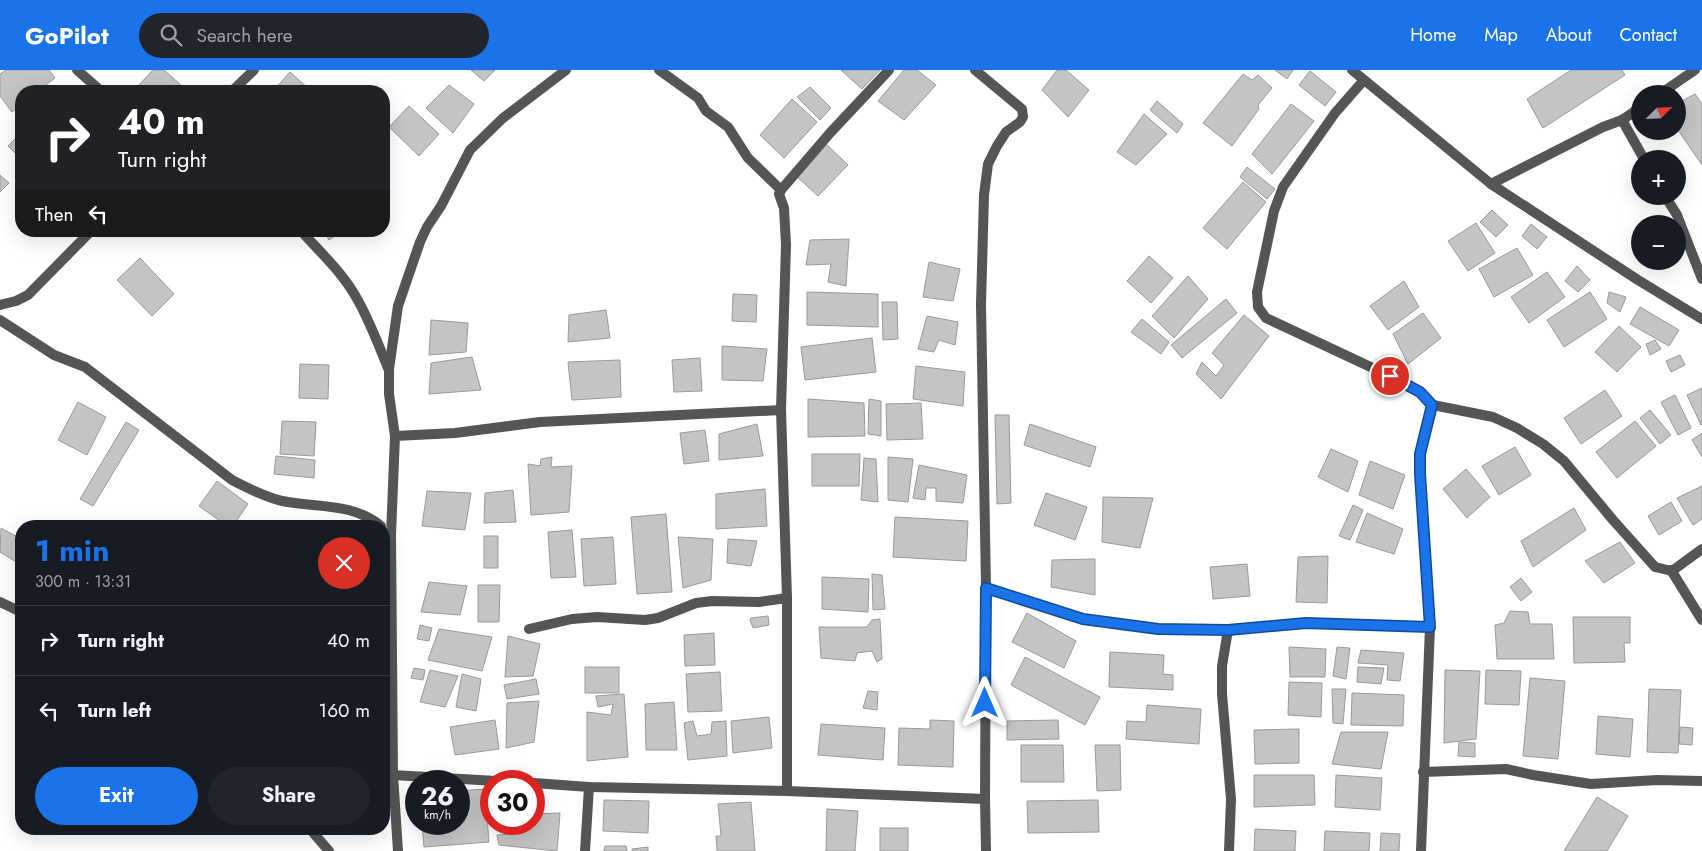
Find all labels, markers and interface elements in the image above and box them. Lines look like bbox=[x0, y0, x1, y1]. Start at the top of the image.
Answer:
search box bbox=[139, 13, 489, 58]
text: GoPilot bbox=[25, 18, 109, 53]
icon: search bbox=[157, 21, 185, 49]
text: Search here bbox=[197, 22, 293, 49]
text: Home bbox=[1410, 22, 1456, 48]
text: Map bbox=[1484, 22, 1518, 48]
text: About bbox=[1546, 22, 1591, 48]
text: Contact bbox=[1619, 22, 1677, 48]
north arrow bbox=[1631, 85, 1686, 140]
map controls bbox=[1631, 85, 1686, 270]
text: 40 m bbox=[118, 97, 205, 147]
icon: right bbox=[35, 105, 100, 170]
text: Turn right bbox=[118, 143, 206, 175]
button: + bbox=[1631, 150, 1686, 205]
icon: left bbox=[84, 200, 112, 228]
text: Then bbox=[35, 201, 74, 228]
button: − bbox=[1631, 215, 1686, 270]
pin bbox=[1369, 355, 1411, 397]
icon: arrive bbox=[1376, 362, 1404, 390]
text: 1 min bbox=[35, 529, 109, 572]
button: close bbox=[318, 537, 370, 589]
text: 300 m · 13:31 bbox=[35, 570, 131, 593]
icon: right bbox=[35, 627, 63, 655]
text: Turn right bbox=[78, 627, 164, 654]
text: 40 m bbox=[327, 627, 370, 654]
position arrow bbox=[958, 676, 1010, 728]
icon: left bbox=[35, 697, 63, 725]
text: Turn left bbox=[78, 697, 151, 724]
text: 160 m bbox=[319, 697, 370, 724]
button: Exit bbox=[35, 767, 198, 825]
button: Share bbox=[208, 767, 370, 825]
speed limit sign: 30 bbox=[480, 770, 545, 835]
text: 26 bbox=[421, 778, 454, 814]
text: km/h bbox=[424, 806, 451, 824]

